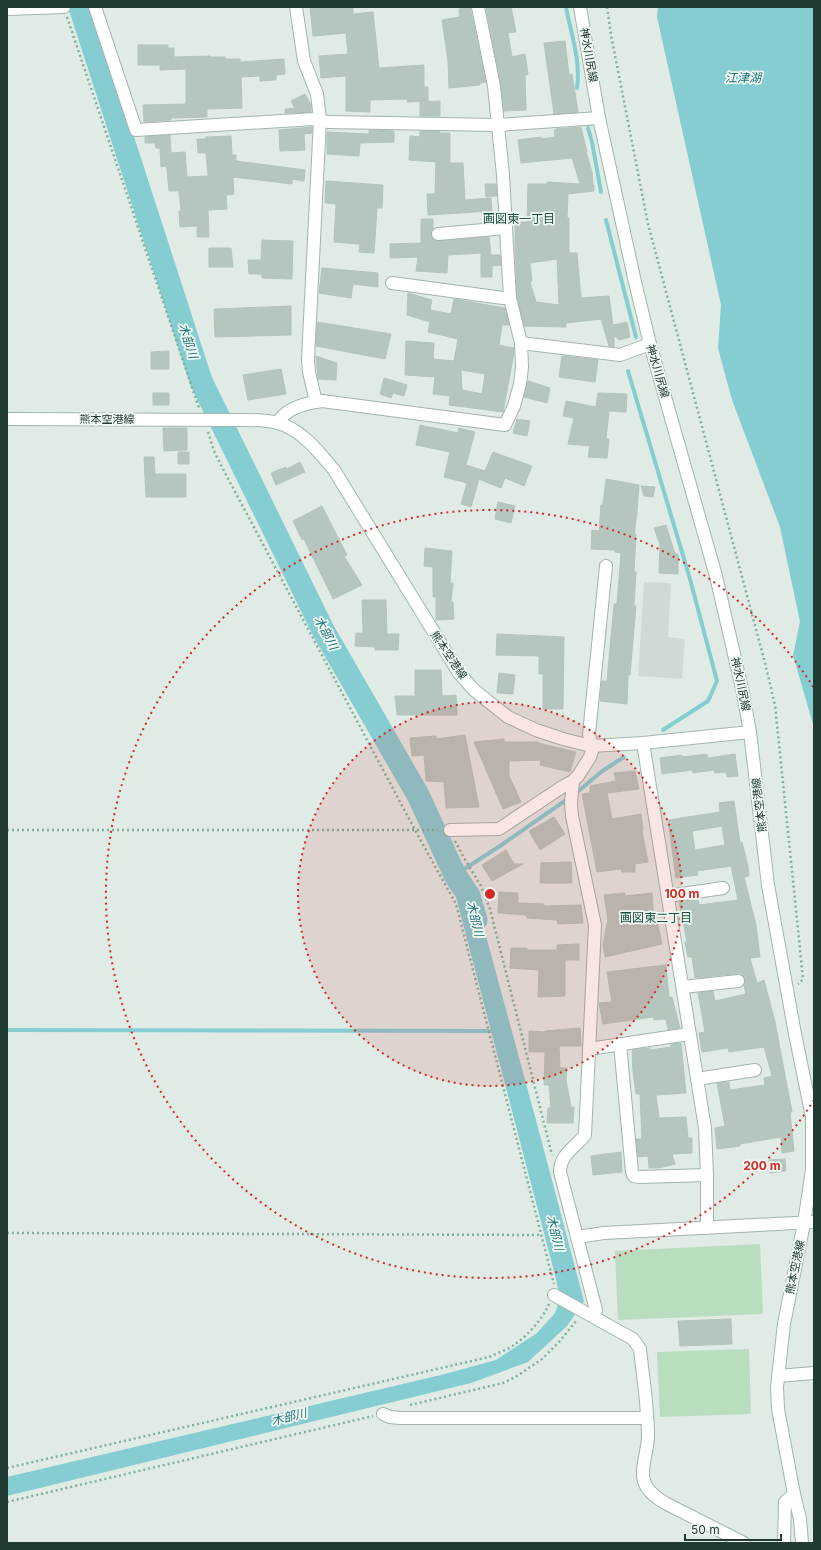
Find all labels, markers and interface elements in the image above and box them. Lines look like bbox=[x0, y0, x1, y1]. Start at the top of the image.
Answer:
street label: 神水川尻線 bbox=[577, 27, 601, 83]
water label: 江津湖 bbox=[725, 70, 763, 85]
district label: 画図東一丁目 bbox=[483, 211, 555, 226]
water label: 木部川 bbox=[176, 321, 202, 362]
street label: 神水川尻線 bbox=[644, 343, 672, 399]
street label: 熊本空港線 bbox=[80, 412, 135, 426]
water label: 木部川 bbox=[311, 613, 342, 654]
street label: 熊本空港線 bbox=[428, 628, 470, 682]
street label: 神水川尻線 bbox=[728, 656, 754, 712]
street label: 熊本空港線 bbox=[749, 777, 769, 833]
text: 100 m bbox=[664, 886, 700, 901]
centre of rings bbox=[483, 887, 497, 901]
water label: 木部川 bbox=[464, 900, 488, 940]
district label: 画図東二丁目 bbox=[620, 910, 692, 925]
text: 200 m bbox=[743, 1158, 781, 1173]
water label: 木部川 bbox=[544, 1214, 568, 1254]
street label: 熊本空港線 bbox=[782, 1239, 808, 1295]
water label: 木部川 bbox=[270, 1404, 310, 1428]
scale bar bbox=[685, 1516, 781, 1542]
text: 50 m bbox=[691, 1522, 720, 1537]

